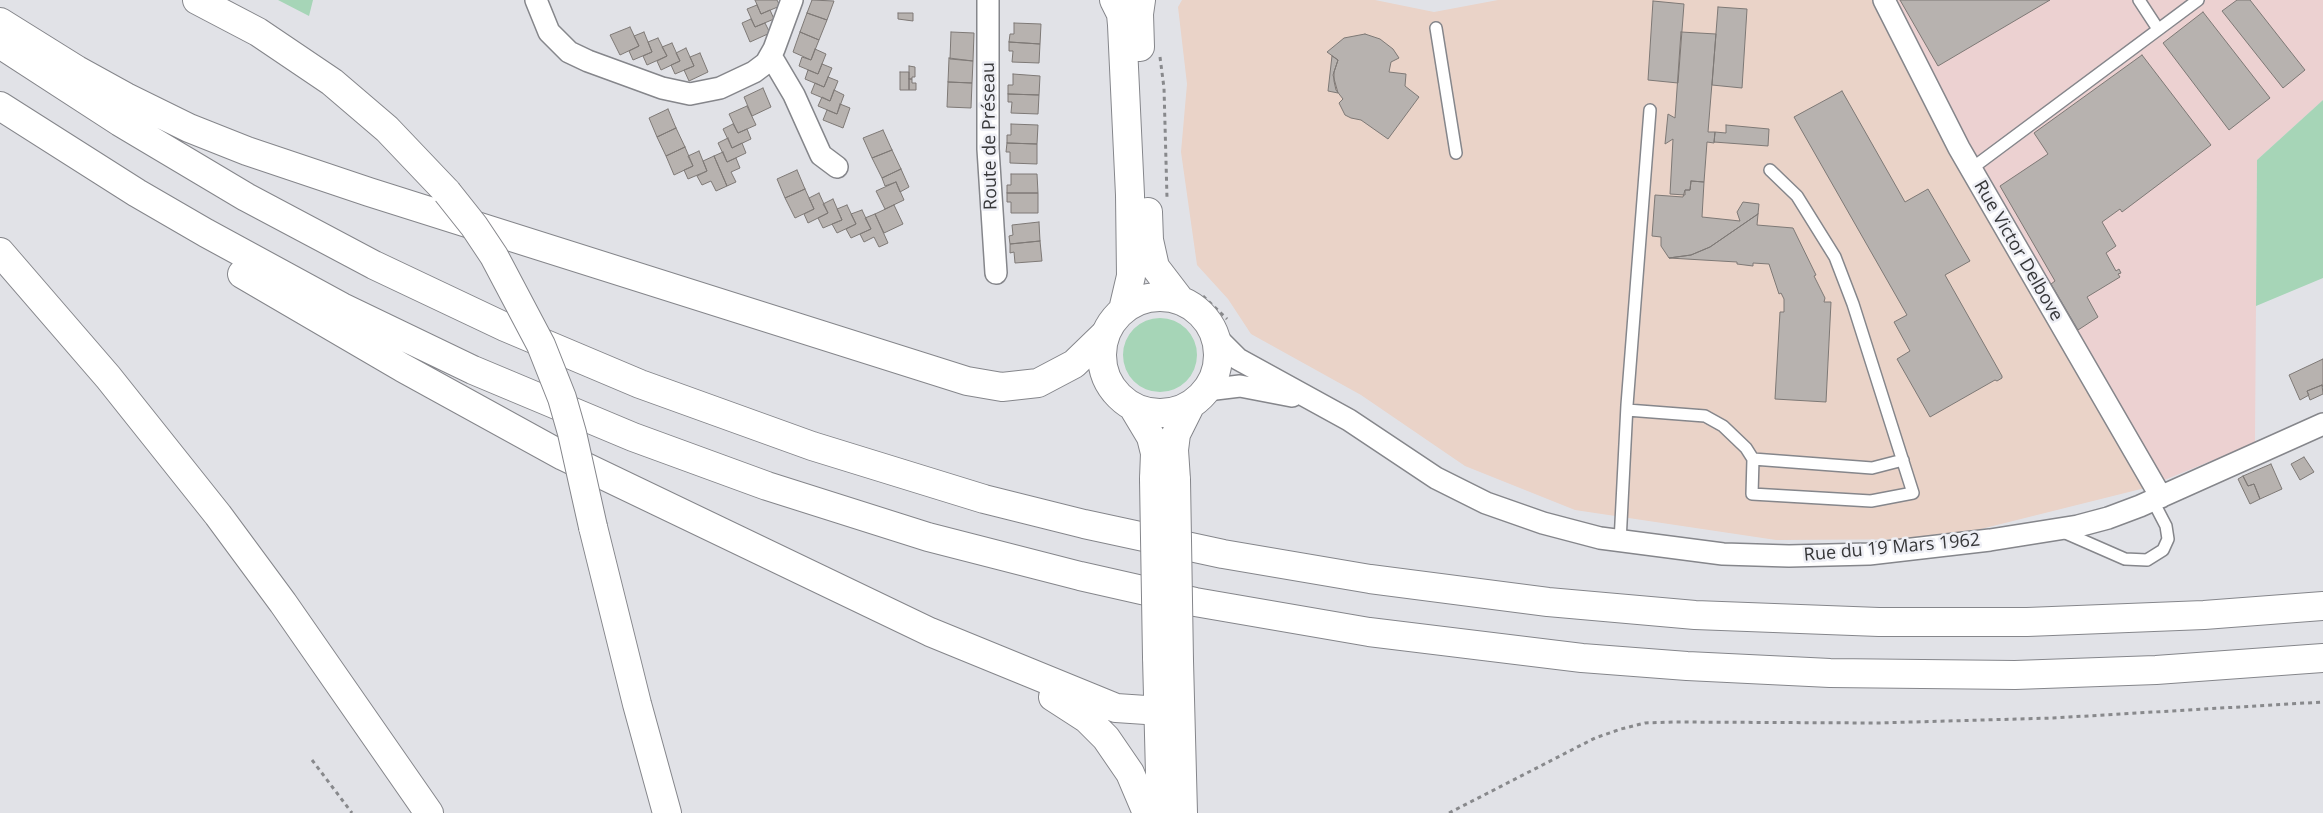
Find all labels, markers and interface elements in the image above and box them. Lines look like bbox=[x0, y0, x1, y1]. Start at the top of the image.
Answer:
street label: Route de Préseau bbox=[978, 62, 1002, 210]
street label: Rue Victor Delbove bbox=[1969, 177, 2067, 325]
street label: Rue du 19 Mars 1962 bbox=[1803, 530, 1981, 566]

